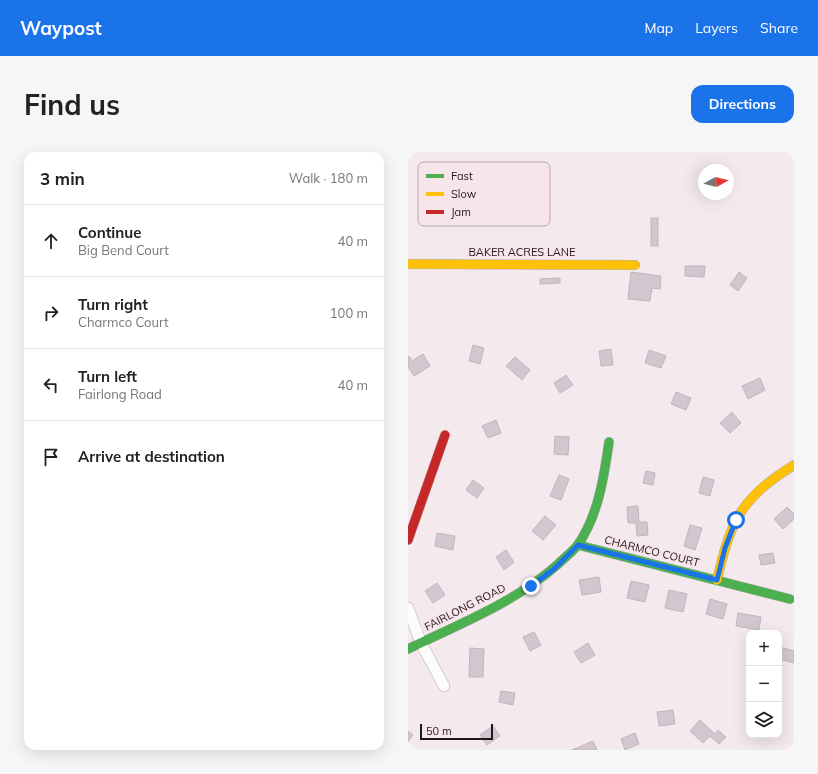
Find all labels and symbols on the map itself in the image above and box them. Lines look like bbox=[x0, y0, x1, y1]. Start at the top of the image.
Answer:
legend bbox=[418, 162, 550, 226]
north arrow bbox=[698, 164, 734, 200]
text: Fast bbox=[451, 169, 473, 183]
text: Slow bbox=[451, 187, 477, 201]
text: Jam bbox=[451, 205, 471, 219]
street label: BAKER ACRES LANE bbox=[468, 245, 576, 259]
route start bbox=[727, 511, 745, 529]
street label: CHARMCO COURT bbox=[603, 532, 701, 570]
route end bbox=[522, 577, 540, 595]
street label: FAIRLONG ROAD bbox=[422, 580, 508, 634]
scale bar bbox=[420, 722, 493, 741]

